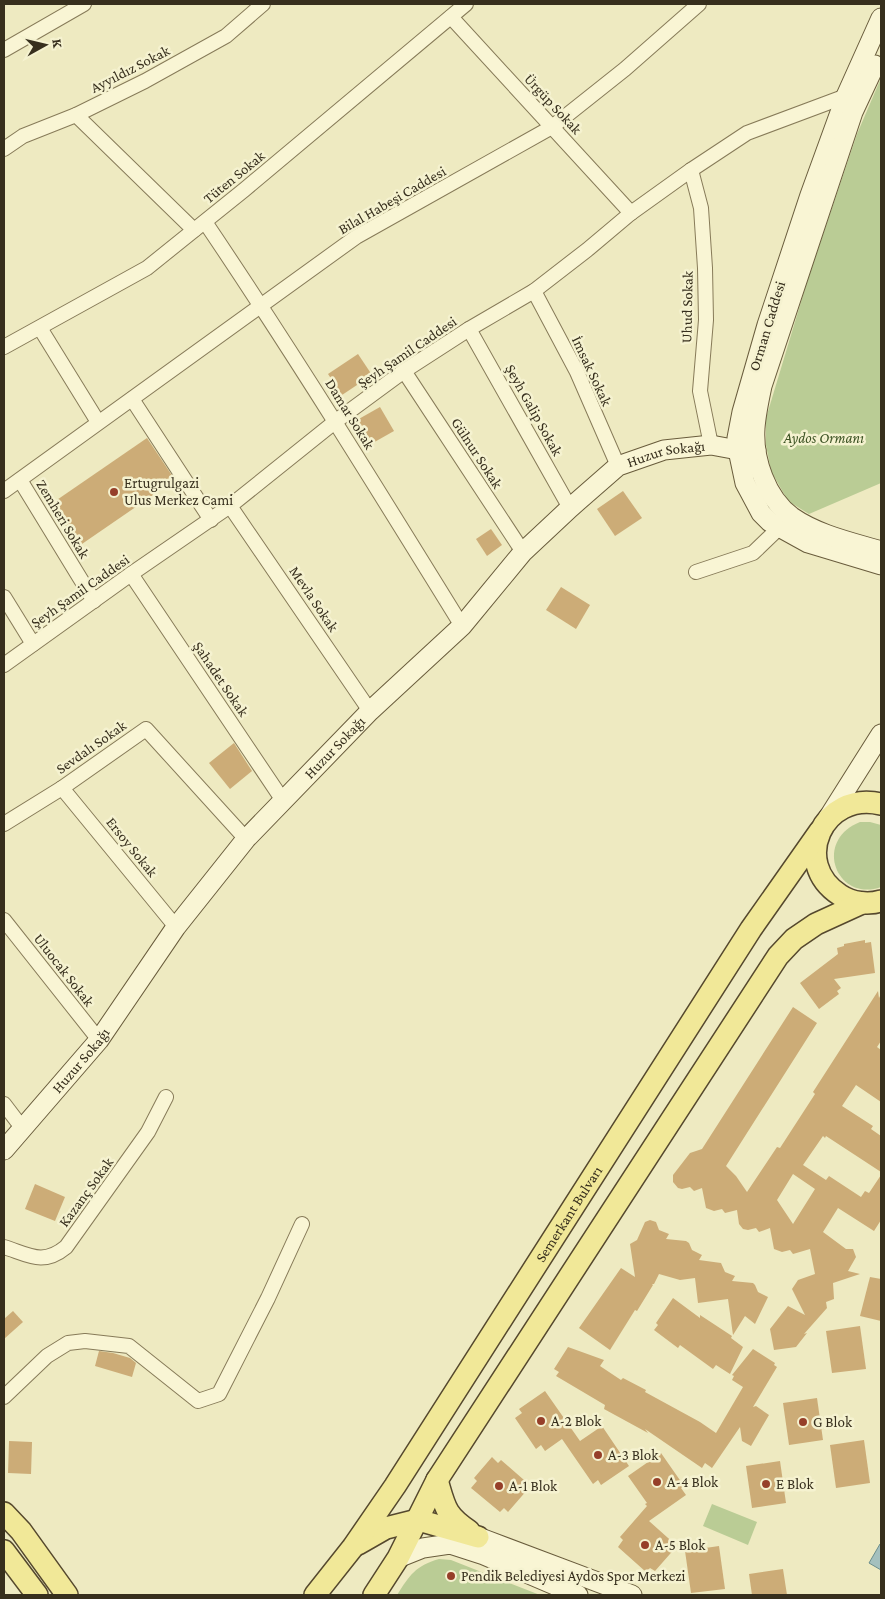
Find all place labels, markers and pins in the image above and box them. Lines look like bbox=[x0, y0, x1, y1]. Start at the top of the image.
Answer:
place label: Ertugrulgazi Ulus Merkez Cami bbox=[124, 475, 233, 508]
marker: Ertugrulgazi Ulus Merkez Cami bbox=[108, 486, 120, 498]
place label: A-2 Blok bbox=[551, 1413, 602, 1429]
place label: G Blok bbox=[813, 1414, 853, 1430]
marker: A-2 Blok bbox=[535, 1415, 547, 1427]
marker: G Blok bbox=[797, 1416, 809, 1428]
place label: A-3 Blok bbox=[608, 1447, 659, 1463]
marker: A-3 Blok bbox=[592, 1449, 604, 1461]
place label: A-4 Blok bbox=[667, 1474, 719, 1490]
marker: A-4 Blok bbox=[651, 1476, 663, 1488]
place label: E Blok bbox=[776, 1476, 815, 1492]
place label: A-1 Blok bbox=[509, 1478, 558, 1494]
marker: E Blok bbox=[760, 1478, 772, 1490]
marker: A-1 Blok bbox=[493, 1480, 505, 1492]
place label: A-5 Blok bbox=[655, 1537, 706, 1553]
marker: A-5 Blok bbox=[639, 1539, 651, 1551]
place label: Pendik Belediyesi Aydos Spor Merkezi bbox=[461, 1568, 686, 1585]
marker: Pendik Belediyesi Aydos Spor Merkezi bbox=[445, 1570, 457, 1582]

